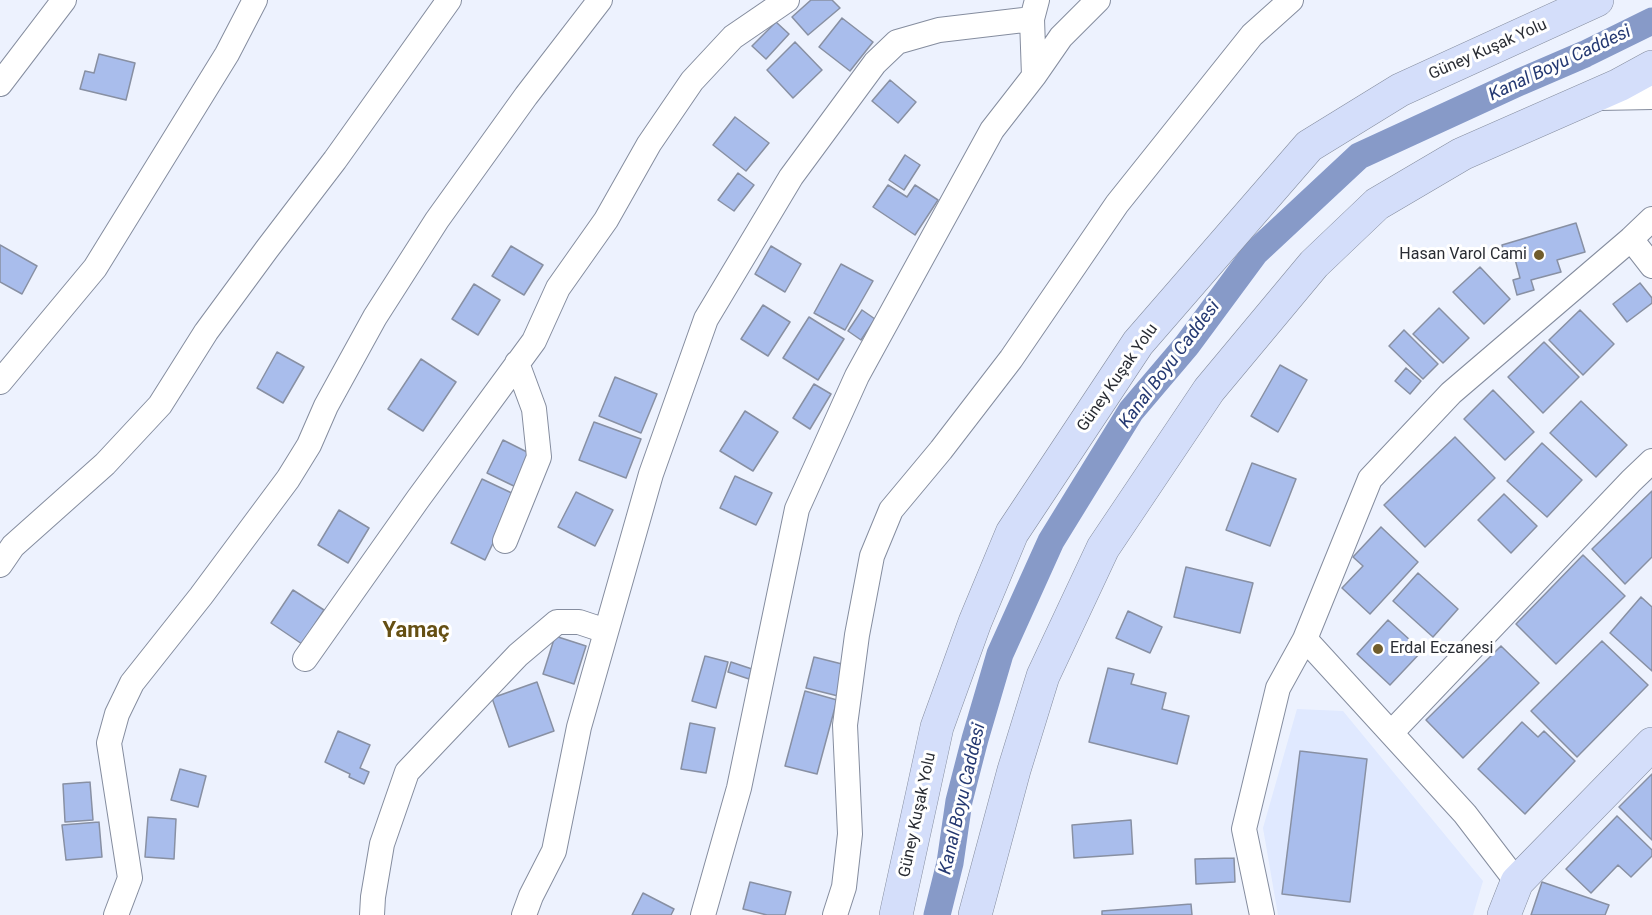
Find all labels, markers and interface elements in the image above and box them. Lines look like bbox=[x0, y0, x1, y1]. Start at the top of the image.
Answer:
street label: Güney Kuşak Yolu bbox=[1426, 15, 1550, 85]
water label: Kanal Boyu Caddesi bbox=[1485, 22, 1635, 106]
place label: Hasan Varol Cami bbox=[1399, 245, 1527, 265]
marker: Hasan Varol Cami bbox=[1532, 248, 1546, 262]
water label: Kanal Boyu Caddesi bbox=[1115, 297, 1225, 433]
street label: Güney Kuşak Yolu bbox=[1074, 320, 1162, 436]
district label: Yamaç bbox=[383, 618, 449, 644]
place label: Erdal Eczanesi bbox=[1390, 639, 1493, 659]
marker: Erdal Eczanesi bbox=[1371, 642, 1385, 656]
water label: Kanal Boyu Caddesi bbox=[935, 721, 991, 877]
street label: Güney Kuşak Yolu bbox=[895, 751, 941, 879]

